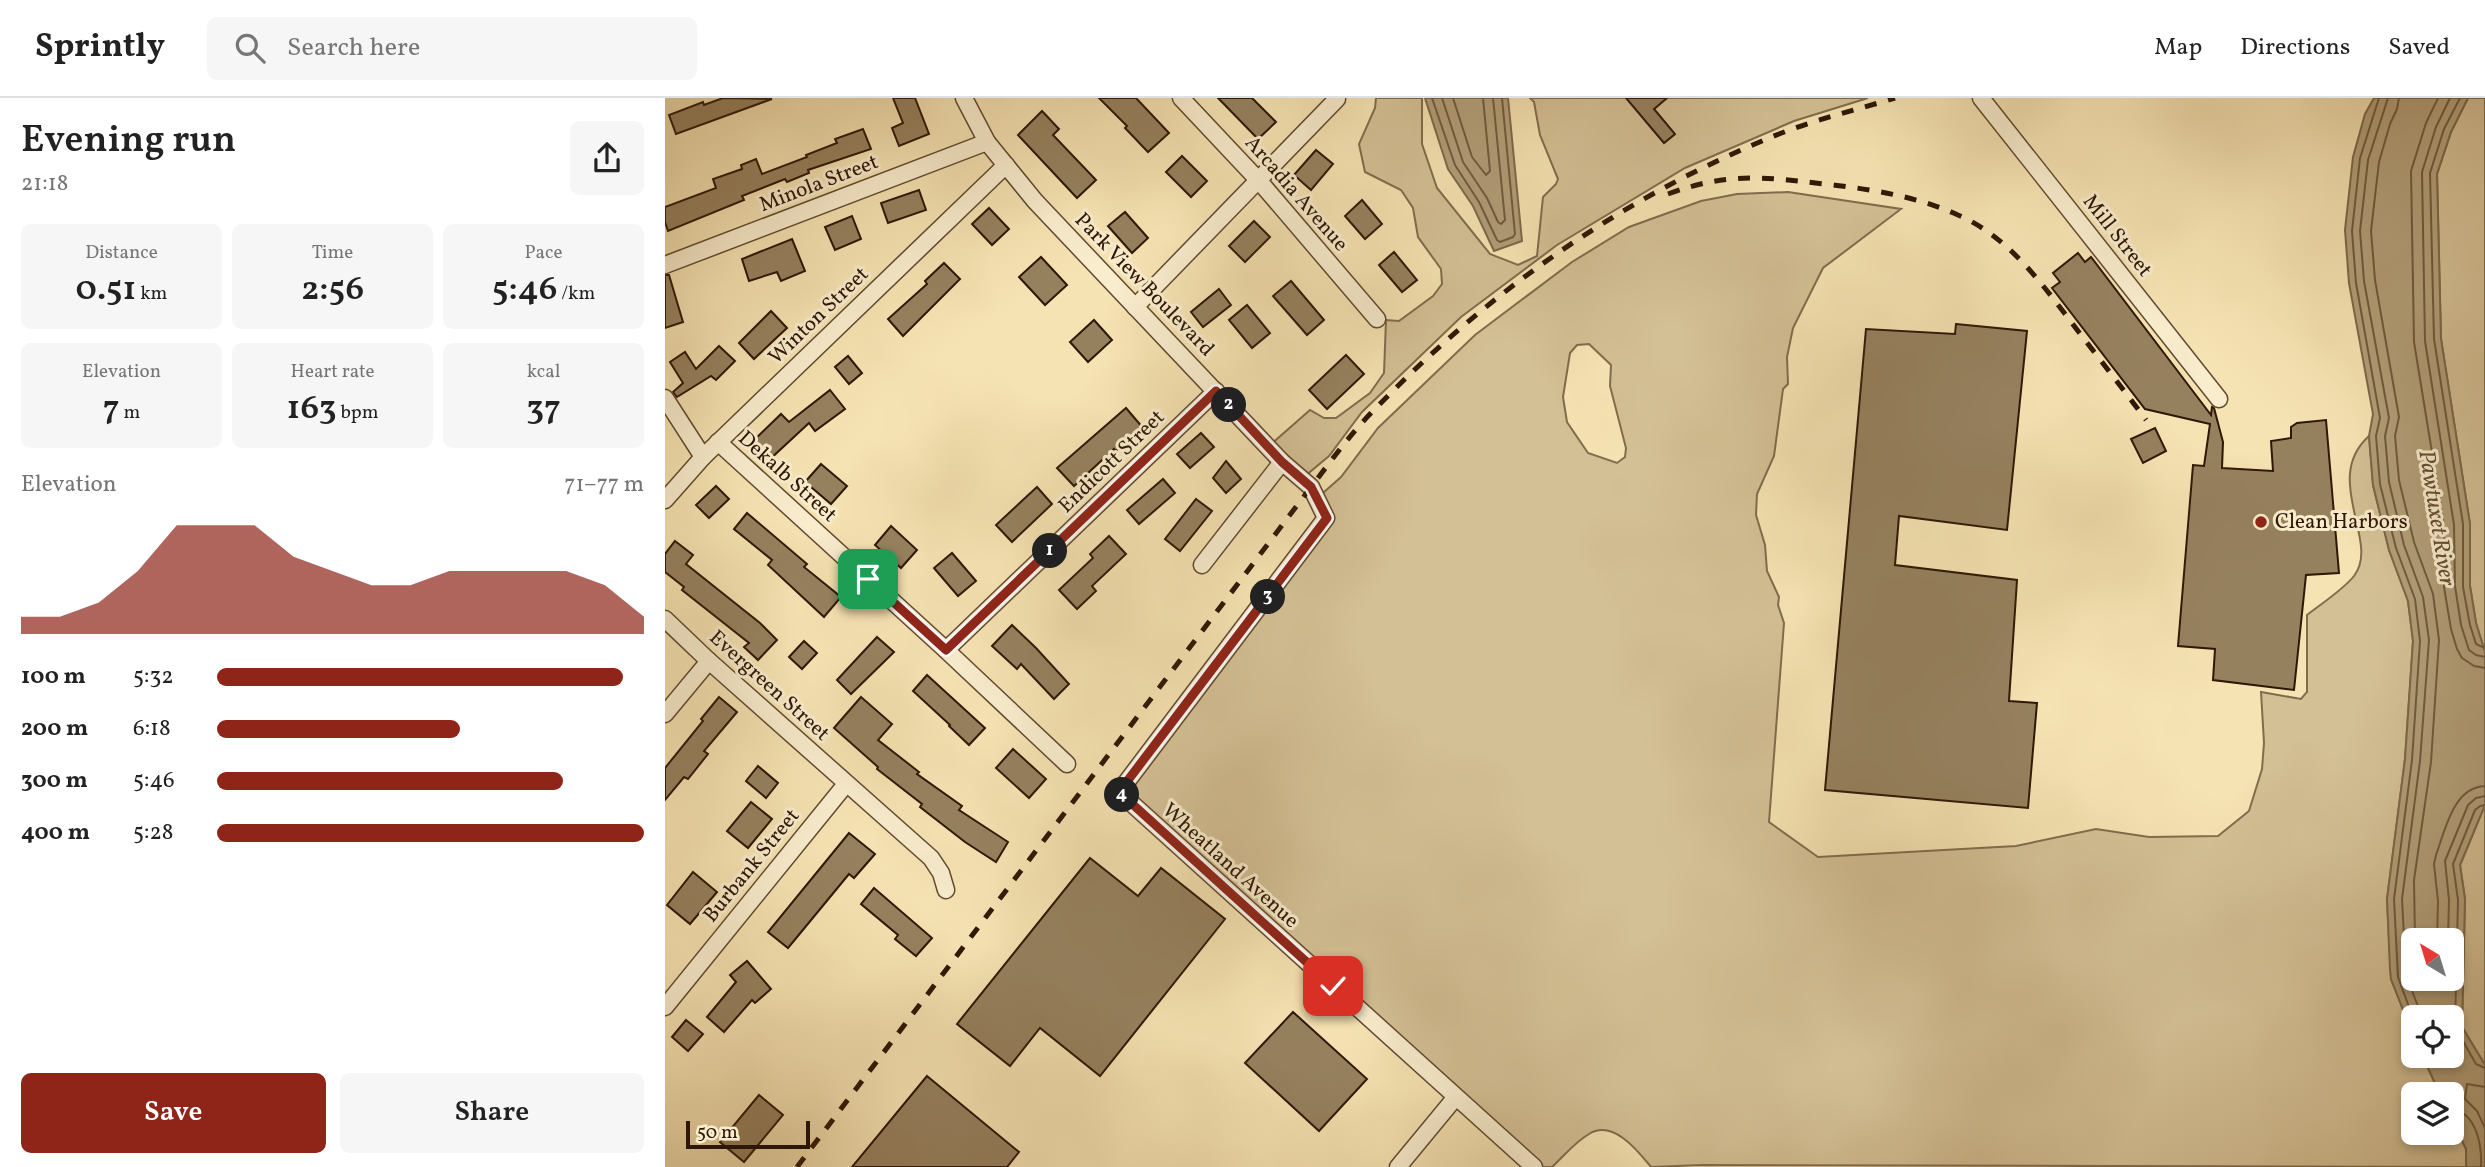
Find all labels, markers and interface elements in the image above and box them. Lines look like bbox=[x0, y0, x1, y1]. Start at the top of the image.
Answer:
search box bbox=[207, 17, 697, 80]
text: Sprintly bbox=[35, 25, 165, 71]
icon: search bbox=[231, 29, 269, 67]
text: Search here bbox=[287, 30, 420, 66]
text: Map bbox=[2154, 31, 2202, 65]
text: Directions bbox=[2240, 31, 2350, 65]
text: Saved bbox=[2388, 31, 2450, 65]
text: Evening run bbox=[21, 115, 236, 168]
button: share bbox=[570, 121, 644, 195]
street label: Arcadia Avenue bbox=[1238, 130, 1355, 258]
street label: Minola Street bbox=[755, 148, 883, 220]
text: 21:18 bbox=[21, 168, 68, 200]
street label: Mill Street bbox=[2076, 189, 2158, 283]
street label: Park View Boulevard bbox=[1068, 207, 1220, 363]
text: Distance bbox=[85, 240, 158, 266]
text: Time bbox=[312, 240, 353, 266]
text: Pace bbox=[524, 240, 563, 266]
street label: Winton Street bbox=[762, 261, 876, 371]
text: 0.51 bbox=[76, 266, 136, 314]
text: 2:56 bbox=[301, 266, 364, 314]
text: 5:46 bbox=[492, 266, 557, 314]
text: km bbox=[136, 281, 167, 307]
text: /km bbox=[557, 281, 595, 307]
text: Elevation bbox=[82, 359, 161, 385]
text: Heart rate bbox=[291, 359, 374, 385]
text: kcal bbox=[527, 359, 560, 385]
text: 7 bbox=[103, 385, 120, 433]
text: 163 bbox=[287, 385, 337, 433]
text: 37 bbox=[526, 385, 561, 433]
pin: 2 bbox=[1211, 388, 1247, 422]
text: 2 bbox=[1224, 391, 1233, 417]
text: m bbox=[120, 400, 140, 426]
text: bpm bbox=[337, 400, 378, 426]
street label: Endicott Street bbox=[1052, 404, 1172, 520]
street label: Dekalb Street bbox=[731, 425, 843, 529]
water label: Pawtuxet River bbox=[2409, 448, 2463, 589]
text: Elevation bbox=[21, 469, 117, 501]
text: 71–77 m bbox=[564, 469, 644, 501]
place label: Clean Harbors bbox=[2275, 508, 2408, 537]
marker: Clean Harbors bbox=[2253, 514, 2269, 530]
pin: 1 bbox=[1033, 533, 1067, 568]
text: 1 bbox=[1046, 537, 1053, 563]
pin bbox=[838, 549, 898, 609]
icon: arrive bbox=[849, 560, 887, 598]
pin: 3 bbox=[1251, 580, 1285, 614]
text: 3 bbox=[1263, 583, 1272, 609]
street label: Evergreen Street bbox=[702, 624, 836, 748]
text: 100 m bbox=[21, 661, 86, 693]
text: 5:32 bbox=[133, 661, 174, 693]
text: 200 m bbox=[21, 713, 88, 745]
text: 6:18 bbox=[133, 713, 171, 745]
text: 300 m bbox=[21, 765, 88, 797]
text: 5:46 bbox=[133, 765, 175, 797]
pin: 4 bbox=[1105, 778, 1140, 812]
text: 4 bbox=[1116, 781, 1127, 807]
street label: Wheatland Avenue bbox=[1155, 797, 1305, 935]
street label: Burbank Street bbox=[697, 803, 807, 929]
text: 400 m bbox=[21, 817, 90, 849]
text: 5:28 bbox=[133, 817, 174, 849]
north arrow bbox=[2401, 928, 2464, 990]
map controls bbox=[2401, 928, 2464, 1145]
pin bbox=[1303, 956, 1363, 1016]
icon: check bbox=[1314, 967, 1352, 1005]
button: locate bbox=[2401, 1005, 2464, 1068]
button: Save bbox=[21, 1073, 326, 1153]
button: Share bbox=[340, 1073, 644, 1153]
button: layers bbox=[2401, 1082, 2464, 1145]
scale bar bbox=[686, 1118, 810, 1150]
text: 50 m bbox=[697, 1120, 738, 1146]

